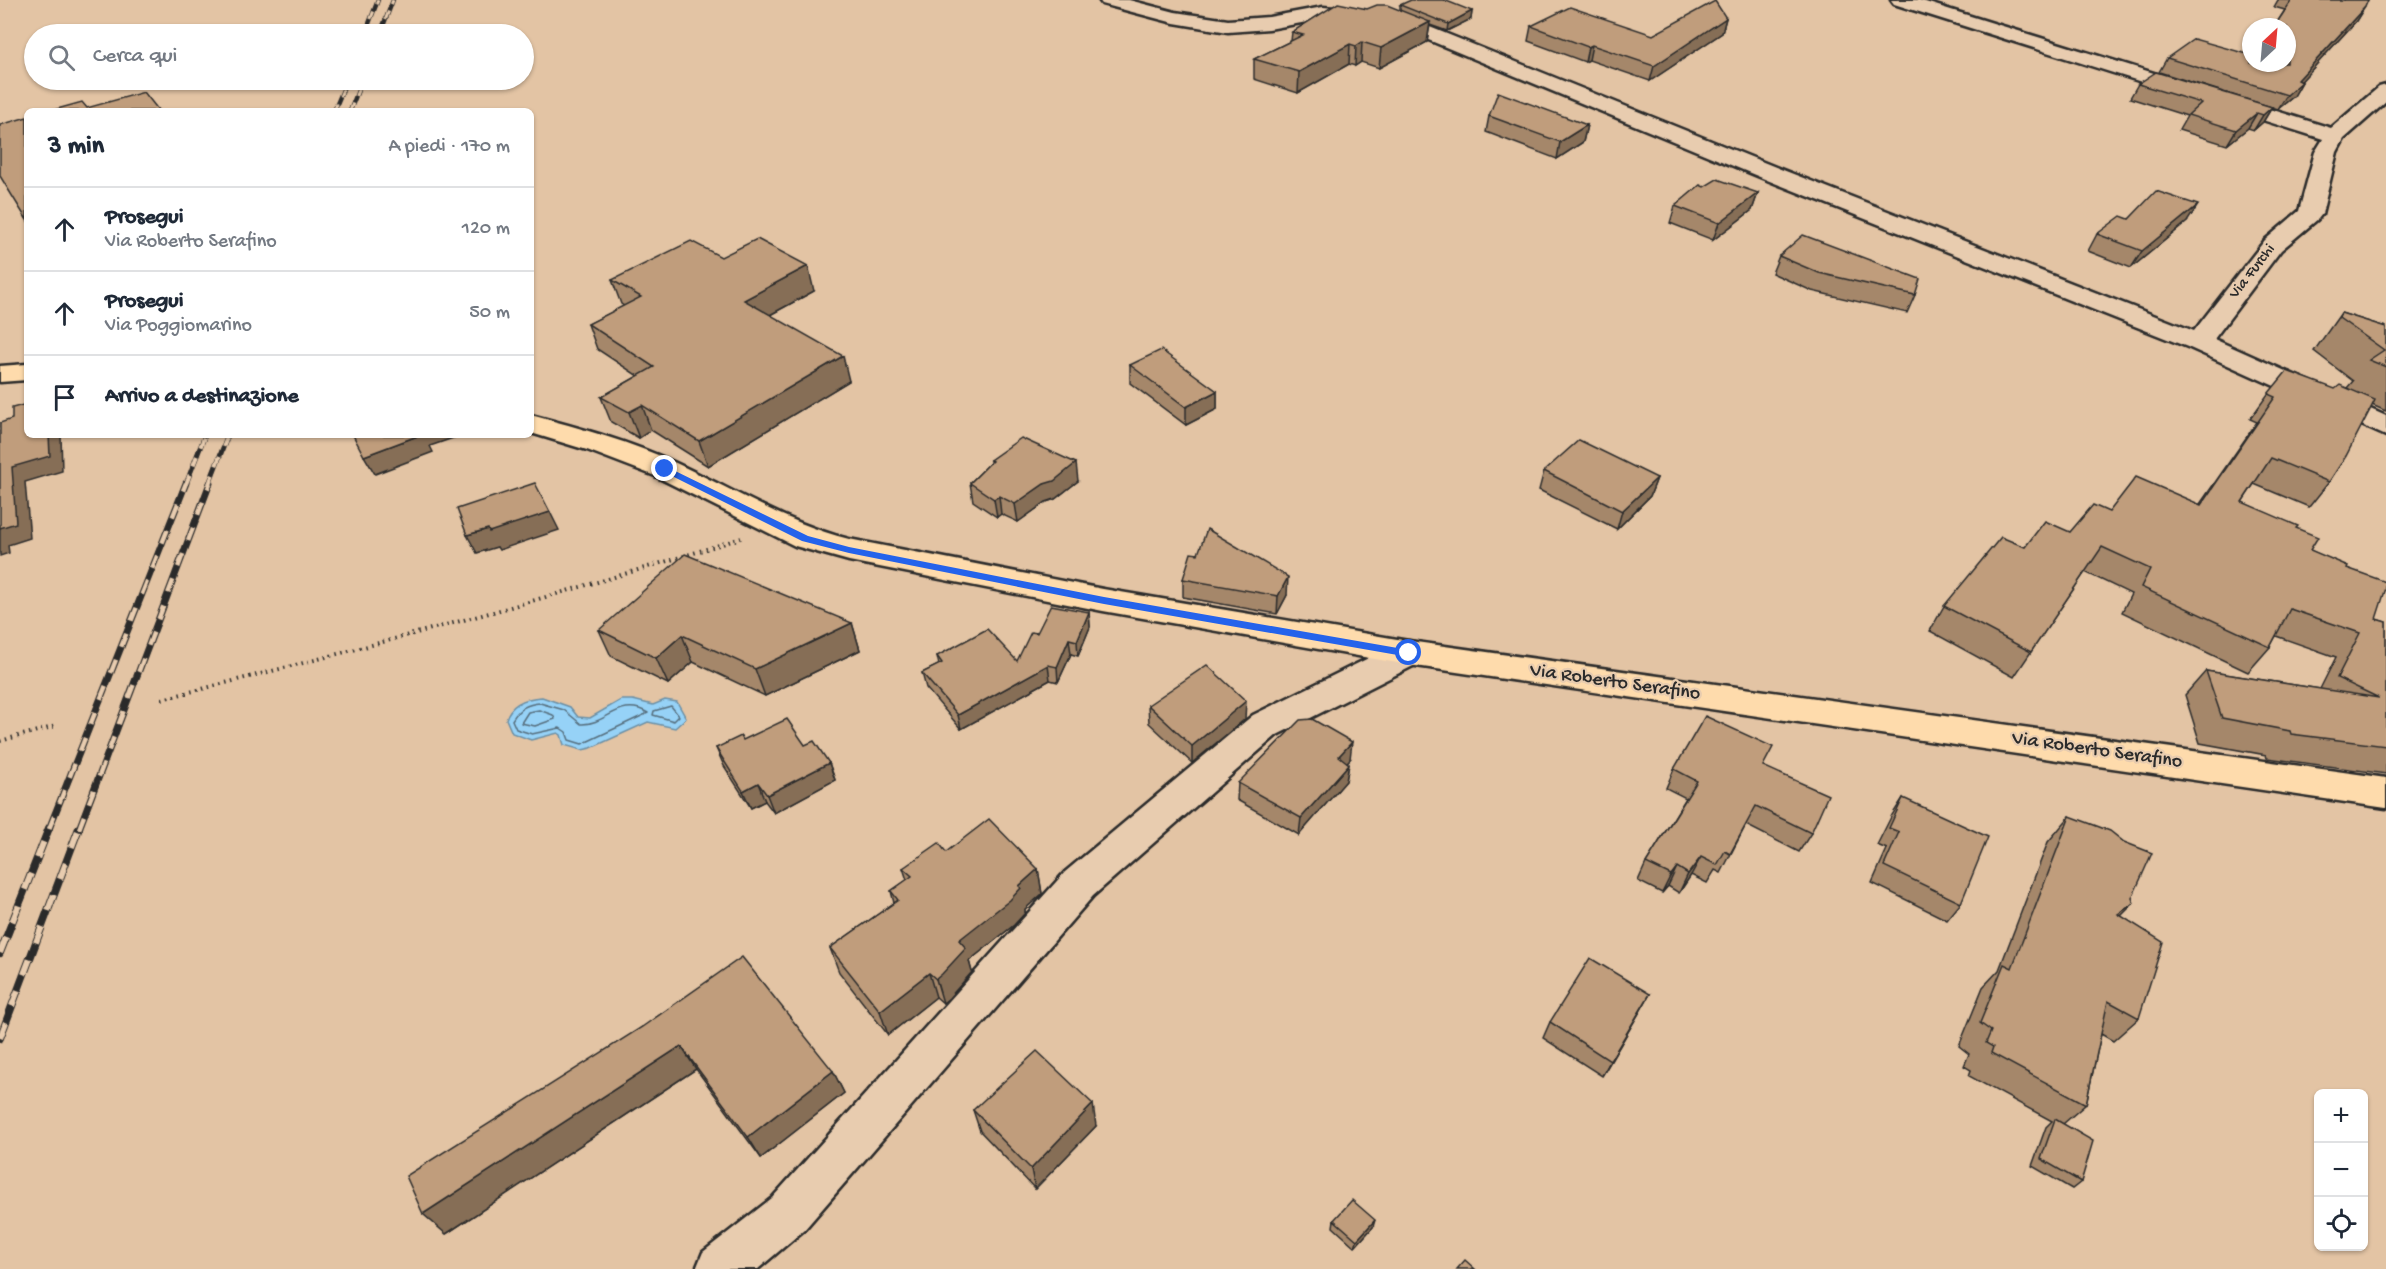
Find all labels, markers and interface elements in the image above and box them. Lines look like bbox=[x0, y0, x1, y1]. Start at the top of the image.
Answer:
north arrow bbox=[2242, 18, 2296, 72]
search box bbox=[24, 24, 534, 90]
icon: search bbox=[45, 41, 78, 74]
text: Cerca qui bbox=[93, 44, 177, 70]
text: 3 min bbox=[48, 132, 104, 163]
text: A piedi · 170 m bbox=[388, 136, 510, 159]
text: Prosegui bbox=[105, 205, 183, 231]
icon: ahead bbox=[48, 213, 81, 246]
text: 120 m bbox=[462, 218, 510, 241]
text: Via Roberto Serafino bbox=[105, 231, 277, 254]
street label: Via Furchi bbox=[2225, 241, 2280, 304]
text: Prosegui bbox=[105, 289, 183, 315]
icon: ahead bbox=[48, 297, 81, 330]
text: 50 m bbox=[469, 302, 510, 325]
text: Via Poggiomarino bbox=[105, 315, 252, 338]
icon: arrive bbox=[48, 381, 81, 414]
text: Arrivo a destinazione bbox=[105, 384, 299, 410]
route end bbox=[651, 455, 677, 481]
route start bbox=[1395, 639, 1421, 665]
street label: Via Roberto Serafino bbox=[1527, 660, 1702, 706]
street label: Via Roberto Serafino bbox=[2009, 728, 2184, 774]
map controls bbox=[2314, 1089, 2368, 1251]
button: + bbox=[2314, 1089, 2368, 1143]
button: − bbox=[2314, 1143, 2368, 1197]
button: locate bbox=[2314, 1197, 2368, 1251]

